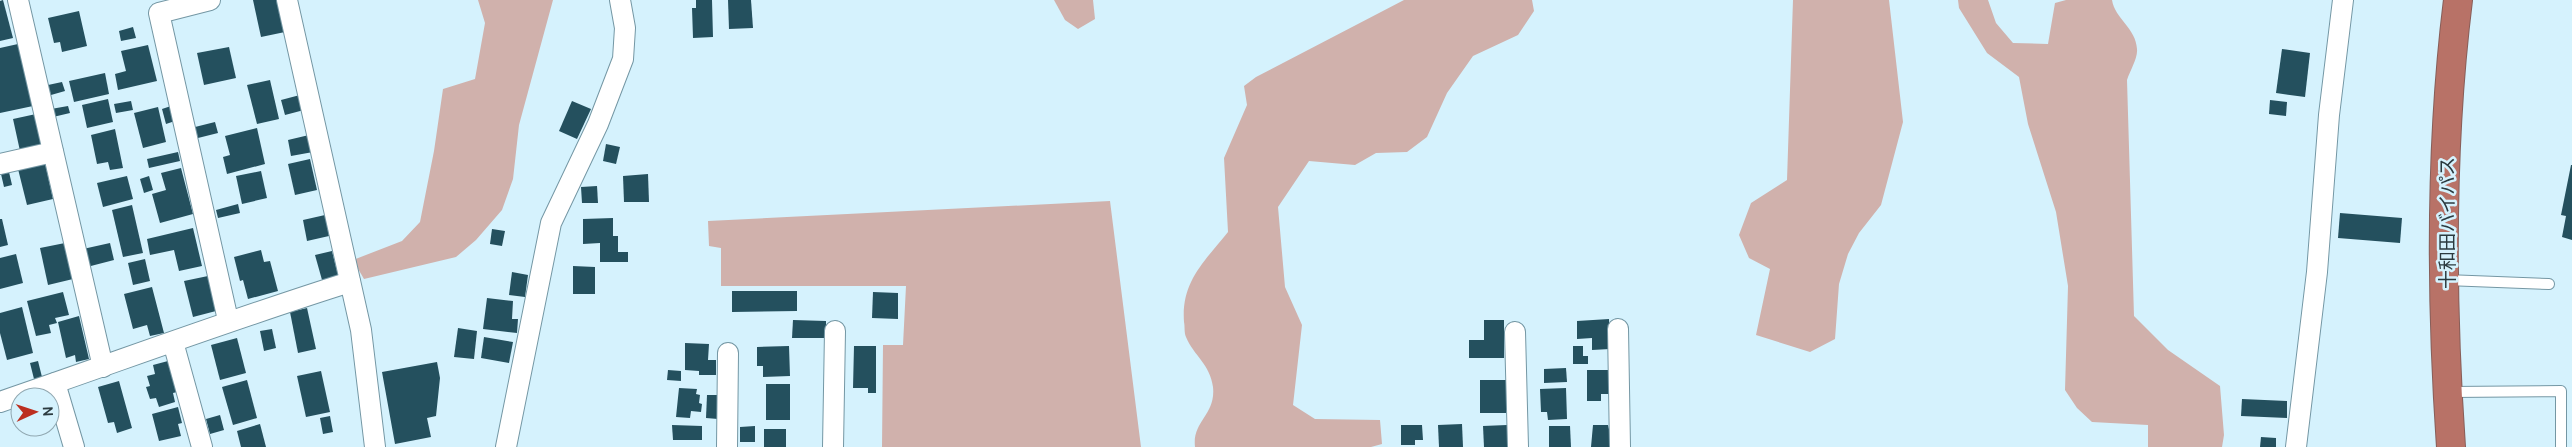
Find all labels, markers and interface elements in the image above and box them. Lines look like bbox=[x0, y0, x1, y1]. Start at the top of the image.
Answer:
street label: 十和田バイパス bbox=[2436, 157, 2459, 289]
north arrow bbox=[10, 387, 60, 437]
text: N bbox=[39, 406, 57, 417]

